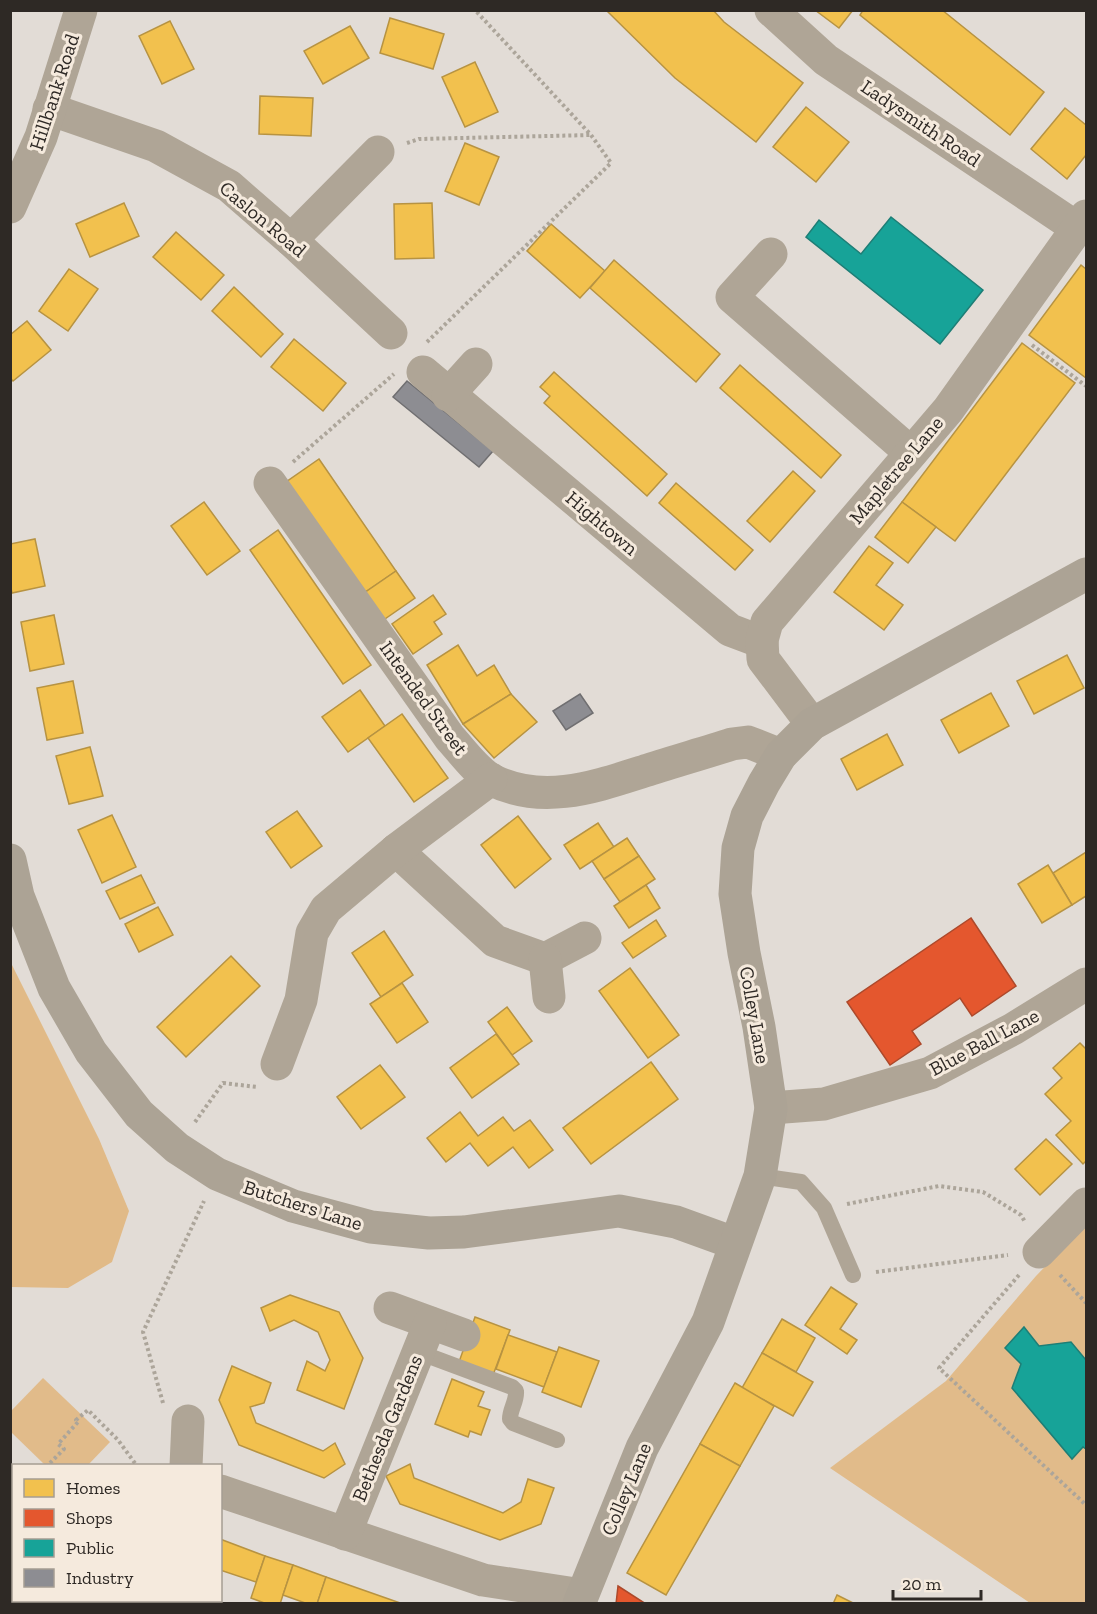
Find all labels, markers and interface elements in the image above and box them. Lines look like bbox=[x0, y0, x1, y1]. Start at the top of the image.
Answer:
street label: Hillbank Road bbox=[24, 31, 84, 153]
street label: Ladysmith Road bbox=[857, 74, 985, 172]
street label: Caslon Road bbox=[215, 176, 311, 262]
street label: Mapletree Lane bbox=[844, 411, 948, 529]
street label: Hightown bbox=[561, 486, 643, 561]
street label: Intended Street bbox=[375, 636, 474, 760]
street label: Colley Lane bbox=[735, 964, 775, 1066]
street label: Blue Ball Lane bbox=[925, 1003, 1043, 1081]
street label: Butchers Lane bbox=[240, 1174, 366, 1236]
street label: Bethesda Gardens bbox=[347, 1351, 427, 1505]
street label: Colley Lane bbox=[596, 1439, 656, 1539]
legend bbox=[12, 1464, 222, 1602]
text: Homes bbox=[66, 1477, 120, 1499]
text: Shops bbox=[66, 1507, 113, 1529]
text: Public bbox=[66, 1537, 114, 1559]
scale bar bbox=[893, 1563, 982, 1601]
text: Industry bbox=[66, 1567, 134, 1589]
text: 20 m bbox=[902, 1573, 942, 1595]

